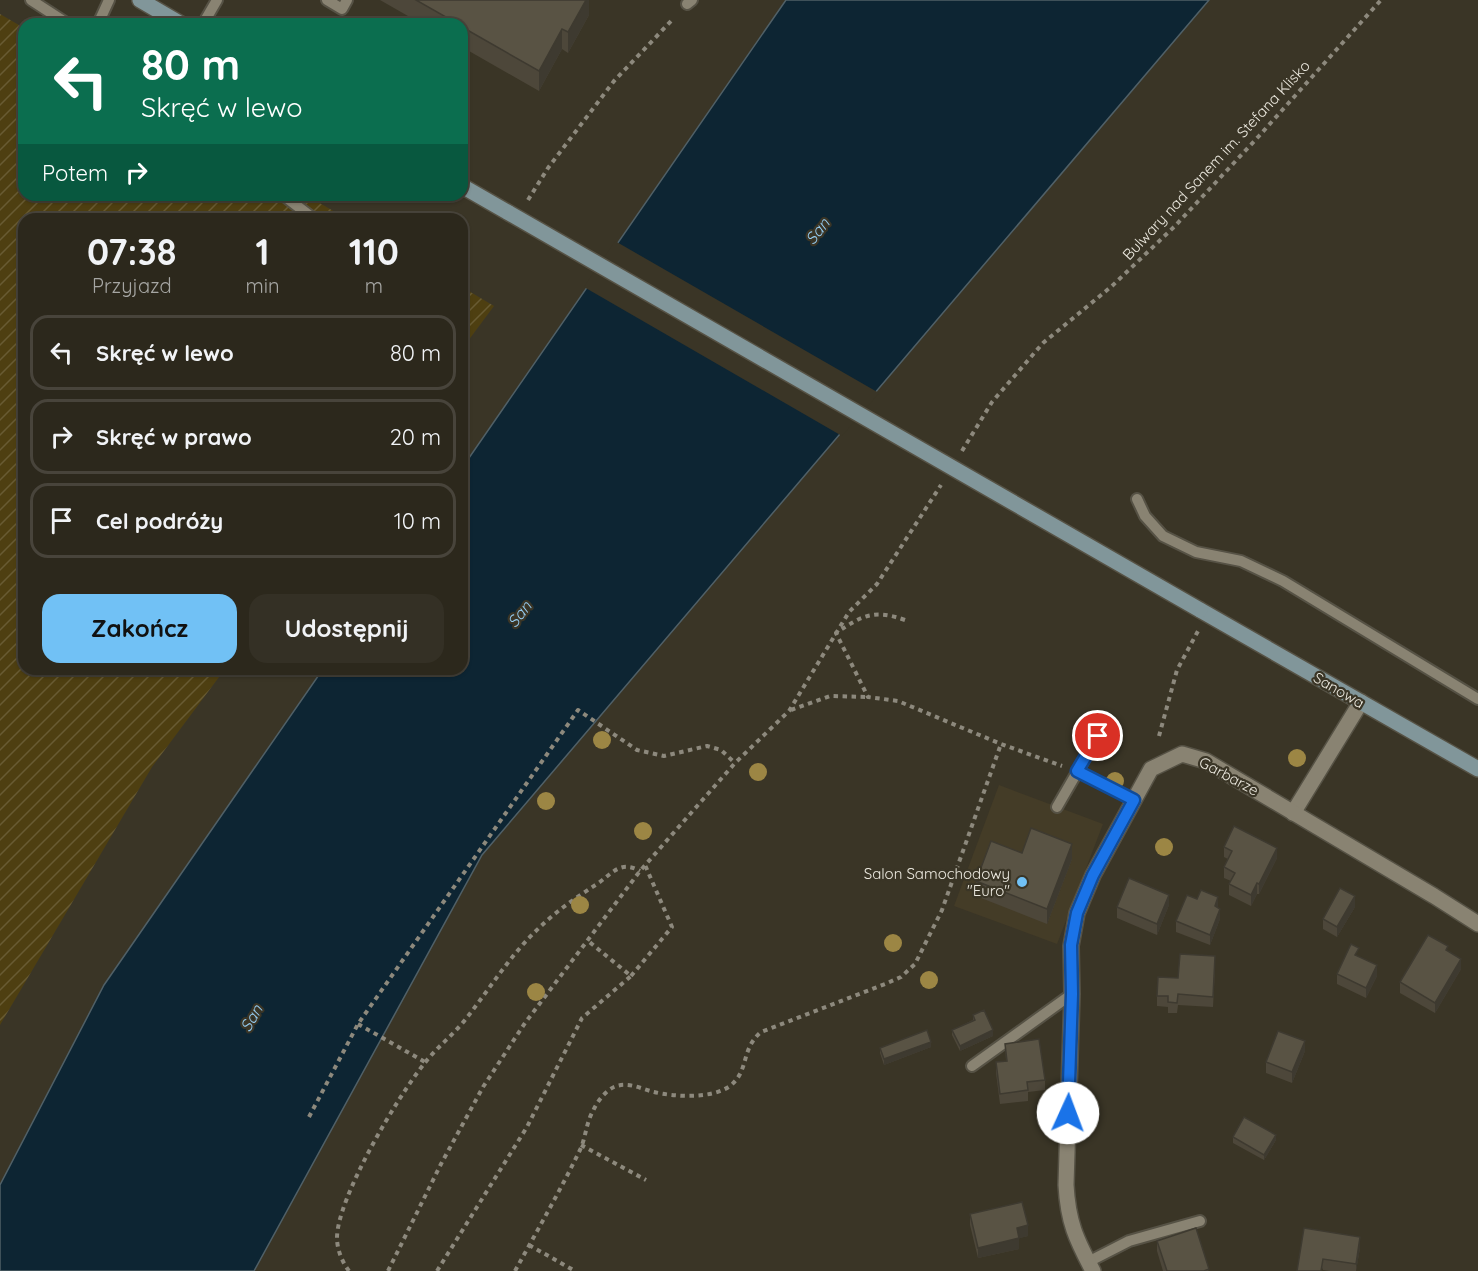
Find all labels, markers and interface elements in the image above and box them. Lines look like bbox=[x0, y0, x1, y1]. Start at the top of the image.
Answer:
text: 80 m bbox=[141, 38, 240, 91]
icon: left bbox=[42, 42, 120, 120]
street label: Bulwary nad Sanem im. Stefana Klisko bbox=[1118, 56, 1314, 264]
text: Skręć w lewo bbox=[141, 90, 303, 124]
icon: right bbox=[120, 156, 153, 189]
text: Potem bbox=[42, 159, 108, 187]
water label: San bbox=[801, 213, 834, 248]
text: 07:38 bbox=[87, 229, 176, 274]
text: 1 bbox=[256, 229, 270, 274]
text: 110 bbox=[349, 229, 399, 274]
text: Przyjazd bbox=[92, 273, 172, 298]
text: min bbox=[246, 273, 280, 298]
text: m bbox=[365, 273, 383, 298]
icon: left bbox=[45, 336, 78, 369]
text: Skręć w lewo bbox=[96, 339, 234, 367]
text: 80 m bbox=[390, 339, 441, 367]
icon: right bbox=[45, 420, 78, 453]
text: Skręć w prawo bbox=[96, 423, 252, 451]
text: 20 m bbox=[390, 423, 441, 451]
icon: arrive bbox=[45, 504, 78, 537]
text: Cel podróży bbox=[96, 507, 223, 535]
text: 10 m bbox=[394, 507, 441, 535]
button: Zakończ bbox=[42, 594, 237, 663]
button: Udostępnij bbox=[249, 594, 444, 663]
water label: San bbox=[503, 596, 536, 631]
street label: Sanowa bbox=[1310, 668, 1368, 712]
pin bbox=[1072, 710, 1123, 761]
icon: arrive bbox=[1081, 719, 1114, 752]
street label: Garbarze bbox=[1196, 752, 1262, 800]
place label: Salon Samochodowy "Euro" bbox=[864, 864, 1010, 900]
marker: Salon Samochodowy "Euro" bbox=[1015, 875, 1029, 889]
water label: San bbox=[235, 1000, 267, 1035]
position arrow bbox=[1036, 1081, 1100, 1145]

